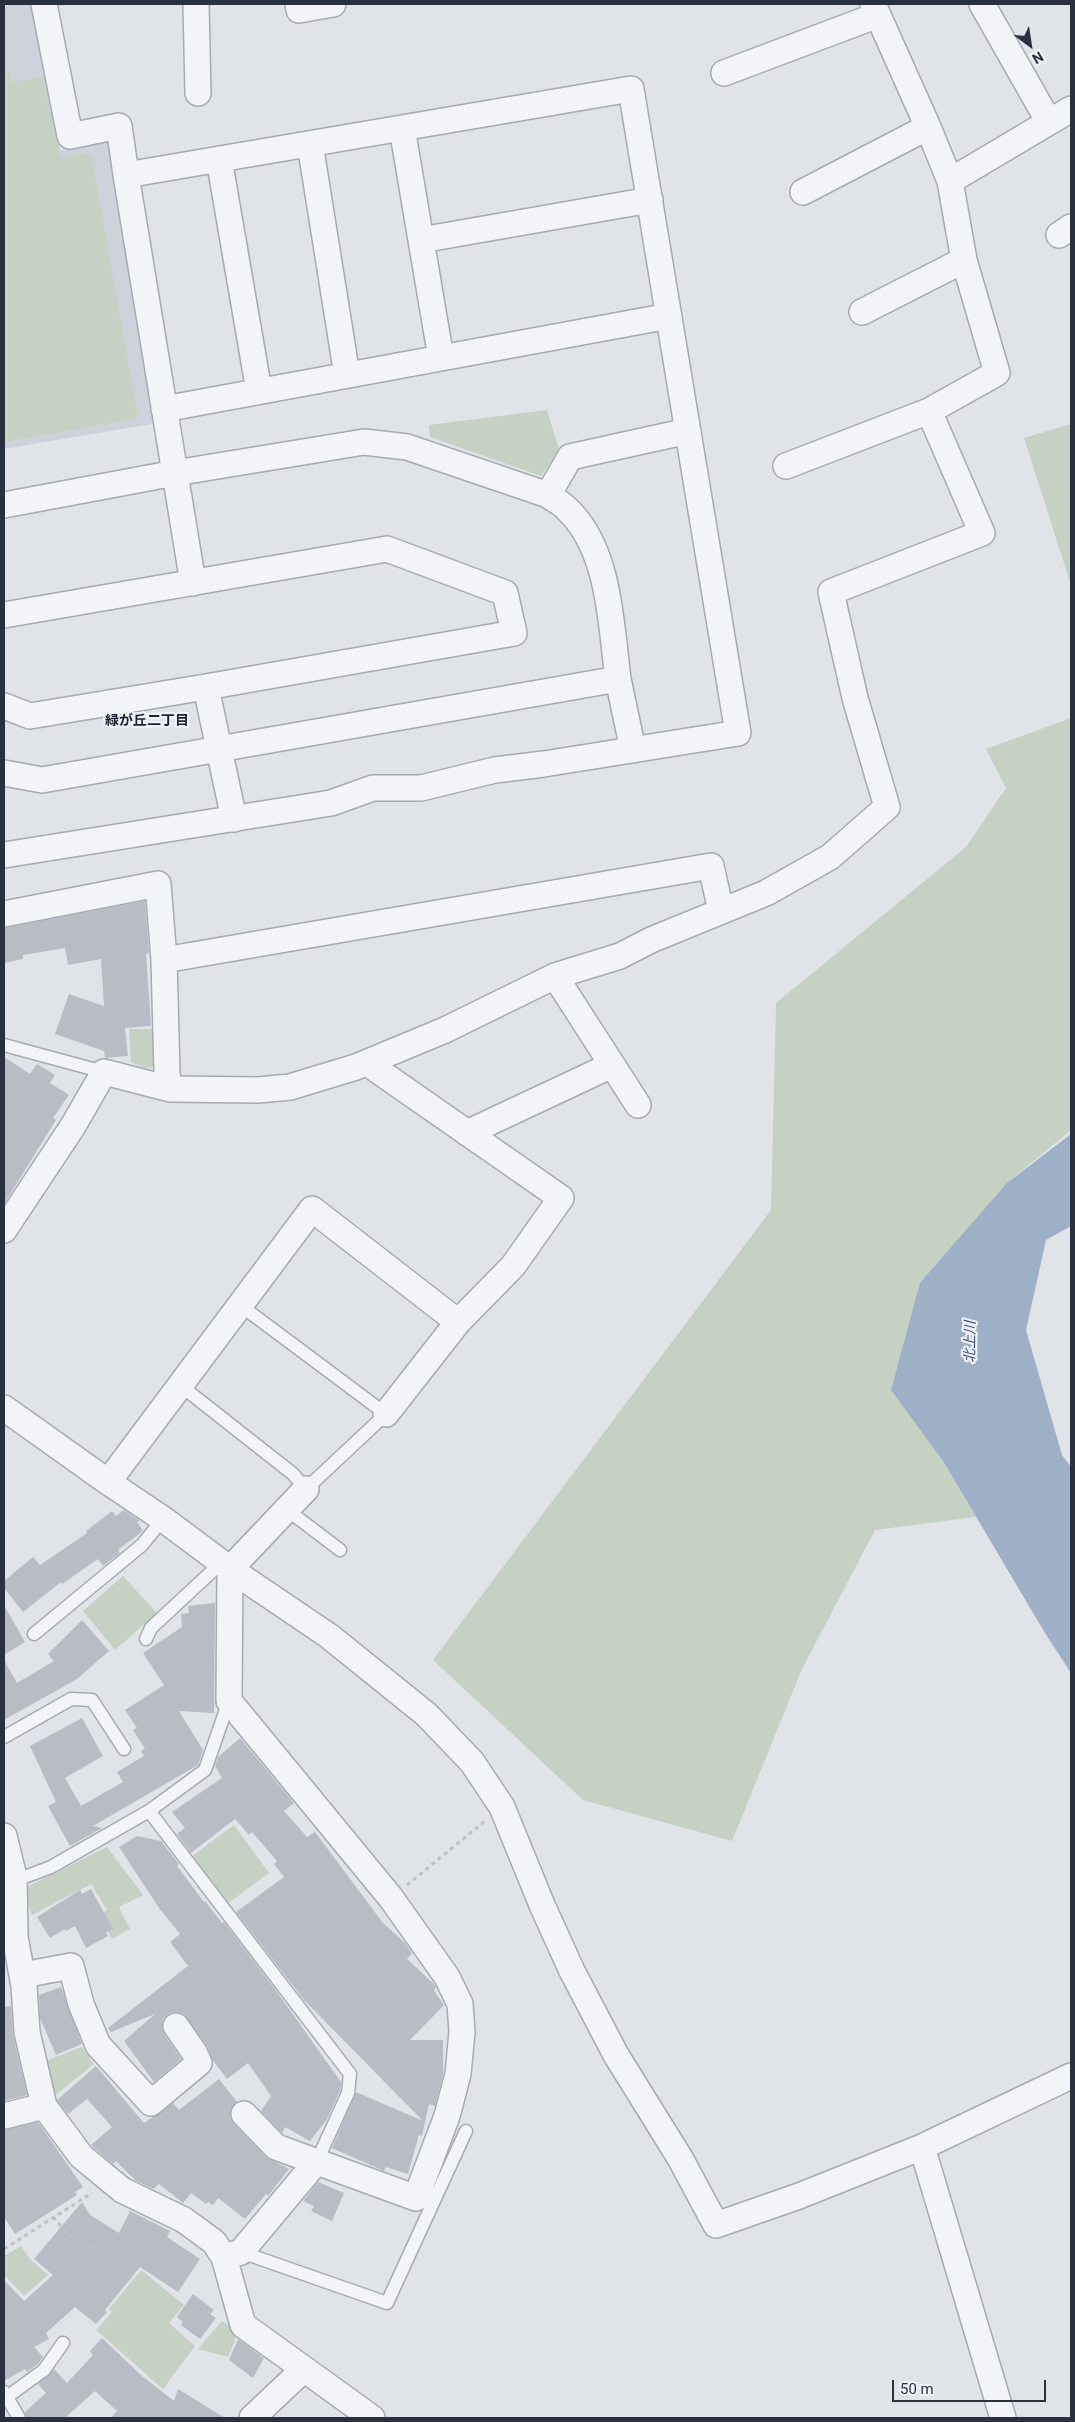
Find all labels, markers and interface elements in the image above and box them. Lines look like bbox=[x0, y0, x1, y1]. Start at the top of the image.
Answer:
north arrow bbox=[1005, 20, 1055, 70]
text: N bbox=[1029, 48, 1046, 67]
district label: 緑が丘二丁目 bbox=[105, 713, 189, 729]
water label: 北上川 bbox=[962, 1321, 980, 1363]
scale bar bbox=[895, 2370, 1049, 2402]
text: 50 m bbox=[900, 2380, 934, 2398]

